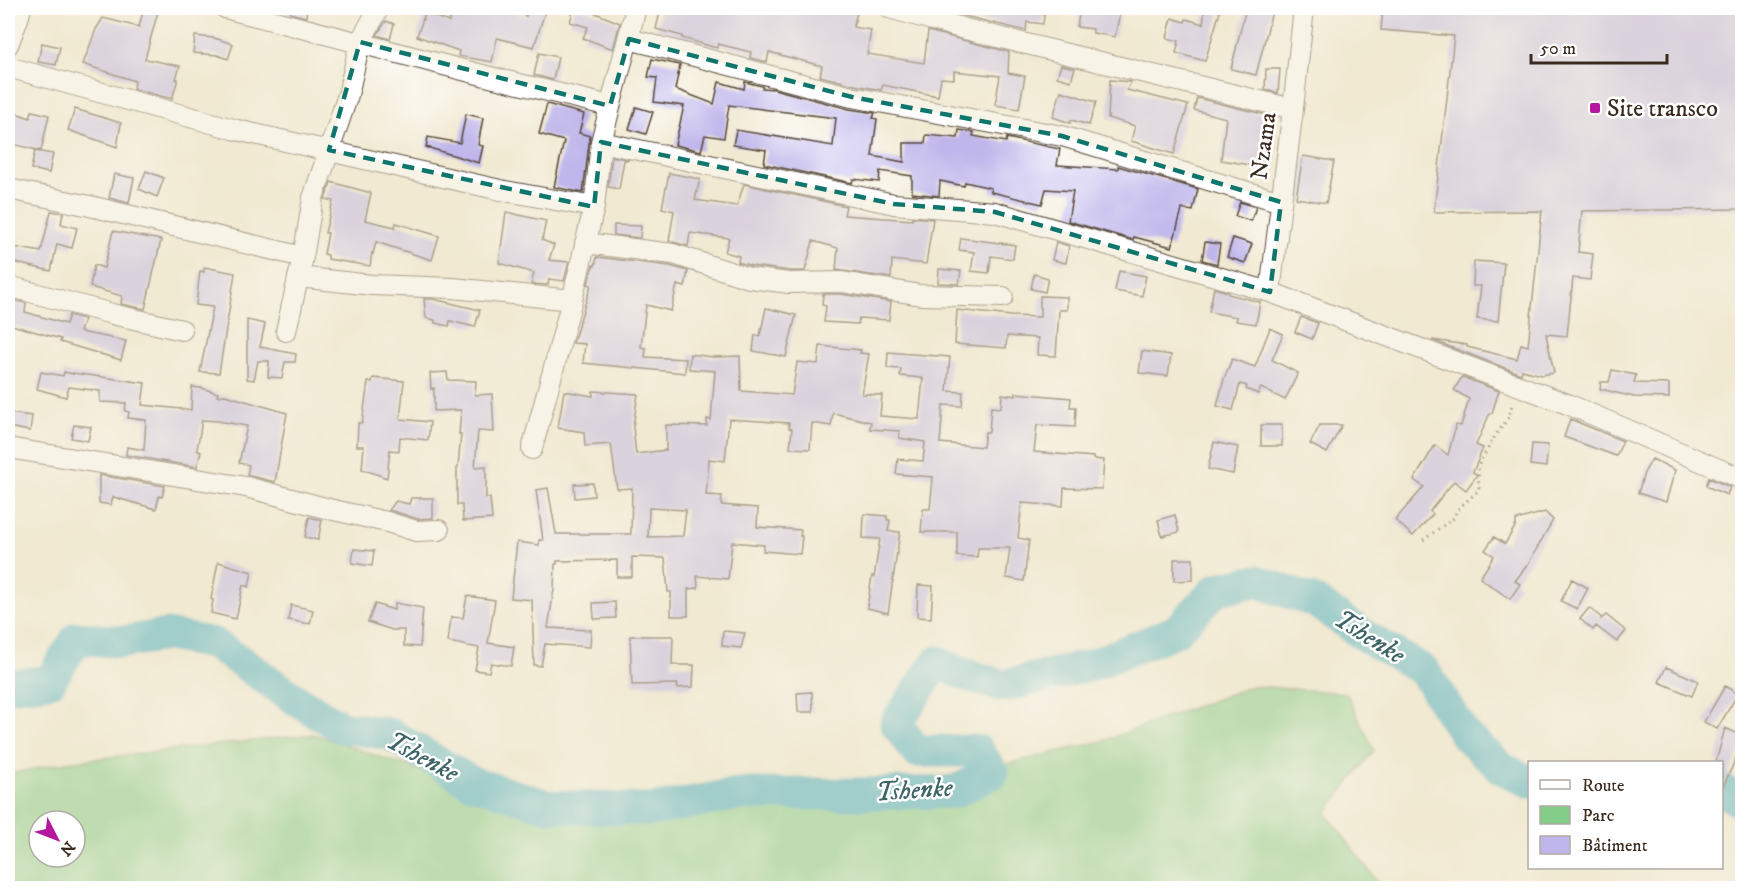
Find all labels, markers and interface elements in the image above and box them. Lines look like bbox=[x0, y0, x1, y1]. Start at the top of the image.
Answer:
scale bar bbox=[1531, 27, 1668, 65]
text: 50 m bbox=[1540, 38, 1576, 60]
place label: Site transco bbox=[1607, 94, 1718, 124]
marker: Site transco bbox=[1588, 101, 1602, 115]
street label: Nzama bbox=[1244, 110, 1284, 182]
water label: Tshenke bbox=[1328, 603, 1412, 672]
water label: Tshenke bbox=[381, 725, 465, 791]
legend bbox=[1528, 761, 1723, 869]
water label: Tshenke bbox=[874, 771, 955, 810]
text: Route bbox=[1582, 775, 1625, 797]
text: Parc bbox=[1582, 805, 1615, 827]
north arrow bbox=[27, 809, 87, 869]
text: Bâtiment bbox=[1582, 835, 1648, 857]
text: N bbox=[56, 837, 79, 860]

